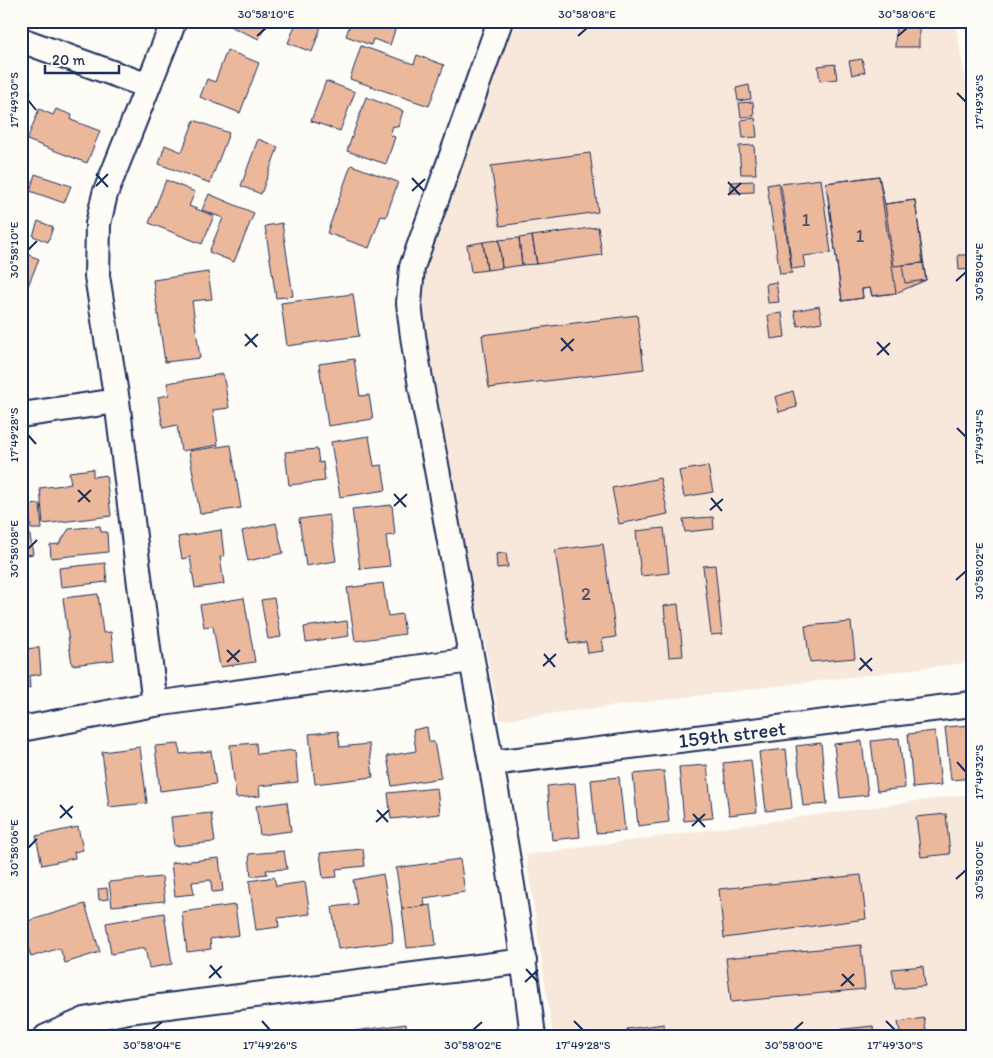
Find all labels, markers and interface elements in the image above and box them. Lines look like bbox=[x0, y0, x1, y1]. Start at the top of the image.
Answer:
text: 30°58'10"E bbox=[238, 7, 295, 21]
text: 30°58'08"E bbox=[558, 7, 616, 21]
text: 30°58'06"E bbox=[878, 7, 936, 21]
scale bar bbox=[45, 42, 119, 74]
text: 20 m bbox=[52, 51, 86, 69]
text: 17°49'30"S bbox=[7, 72, 21, 128]
text: 17°49'36"S bbox=[972, 74, 986, 129]
house number: 1 bbox=[802, 208, 811, 231]
text: 30°58'10"E bbox=[7, 221, 21, 278]
house number: 1 bbox=[856, 224, 865, 247]
text: 30°58'04"E bbox=[972, 243, 986, 301]
text: 17°49'28"S bbox=[7, 407, 21, 462]
text: 17°49'34"S bbox=[972, 409, 986, 465]
text: 30°58'08"E bbox=[7, 520, 21, 578]
text: 30°58'02"E bbox=[972, 542, 986, 600]
house number: 2 bbox=[581, 582, 591, 605]
street label: 159th street bbox=[677, 715, 787, 753]
text: 17°49'32"S bbox=[972, 744, 986, 799]
text: 30°58'06"E bbox=[7, 819, 21, 877]
text: 30°58'00"E bbox=[972, 840, 986, 899]
text: 30°58'04"E bbox=[123, 1038, 181, 1052]
text: 17°49'26"S bbox=[243, 1038, 298, 1052]
text: 30°58'02"E bbox=[444, 1038, 502, 1052]
text: 17°49'28"S bbox=[556, 1038, 611, 1052]
text: 30°58'00"E bbox=[765, 1038, 824, 1052]
text: 17°49'30"S bbox=[867, 1038, 923, 1052]

